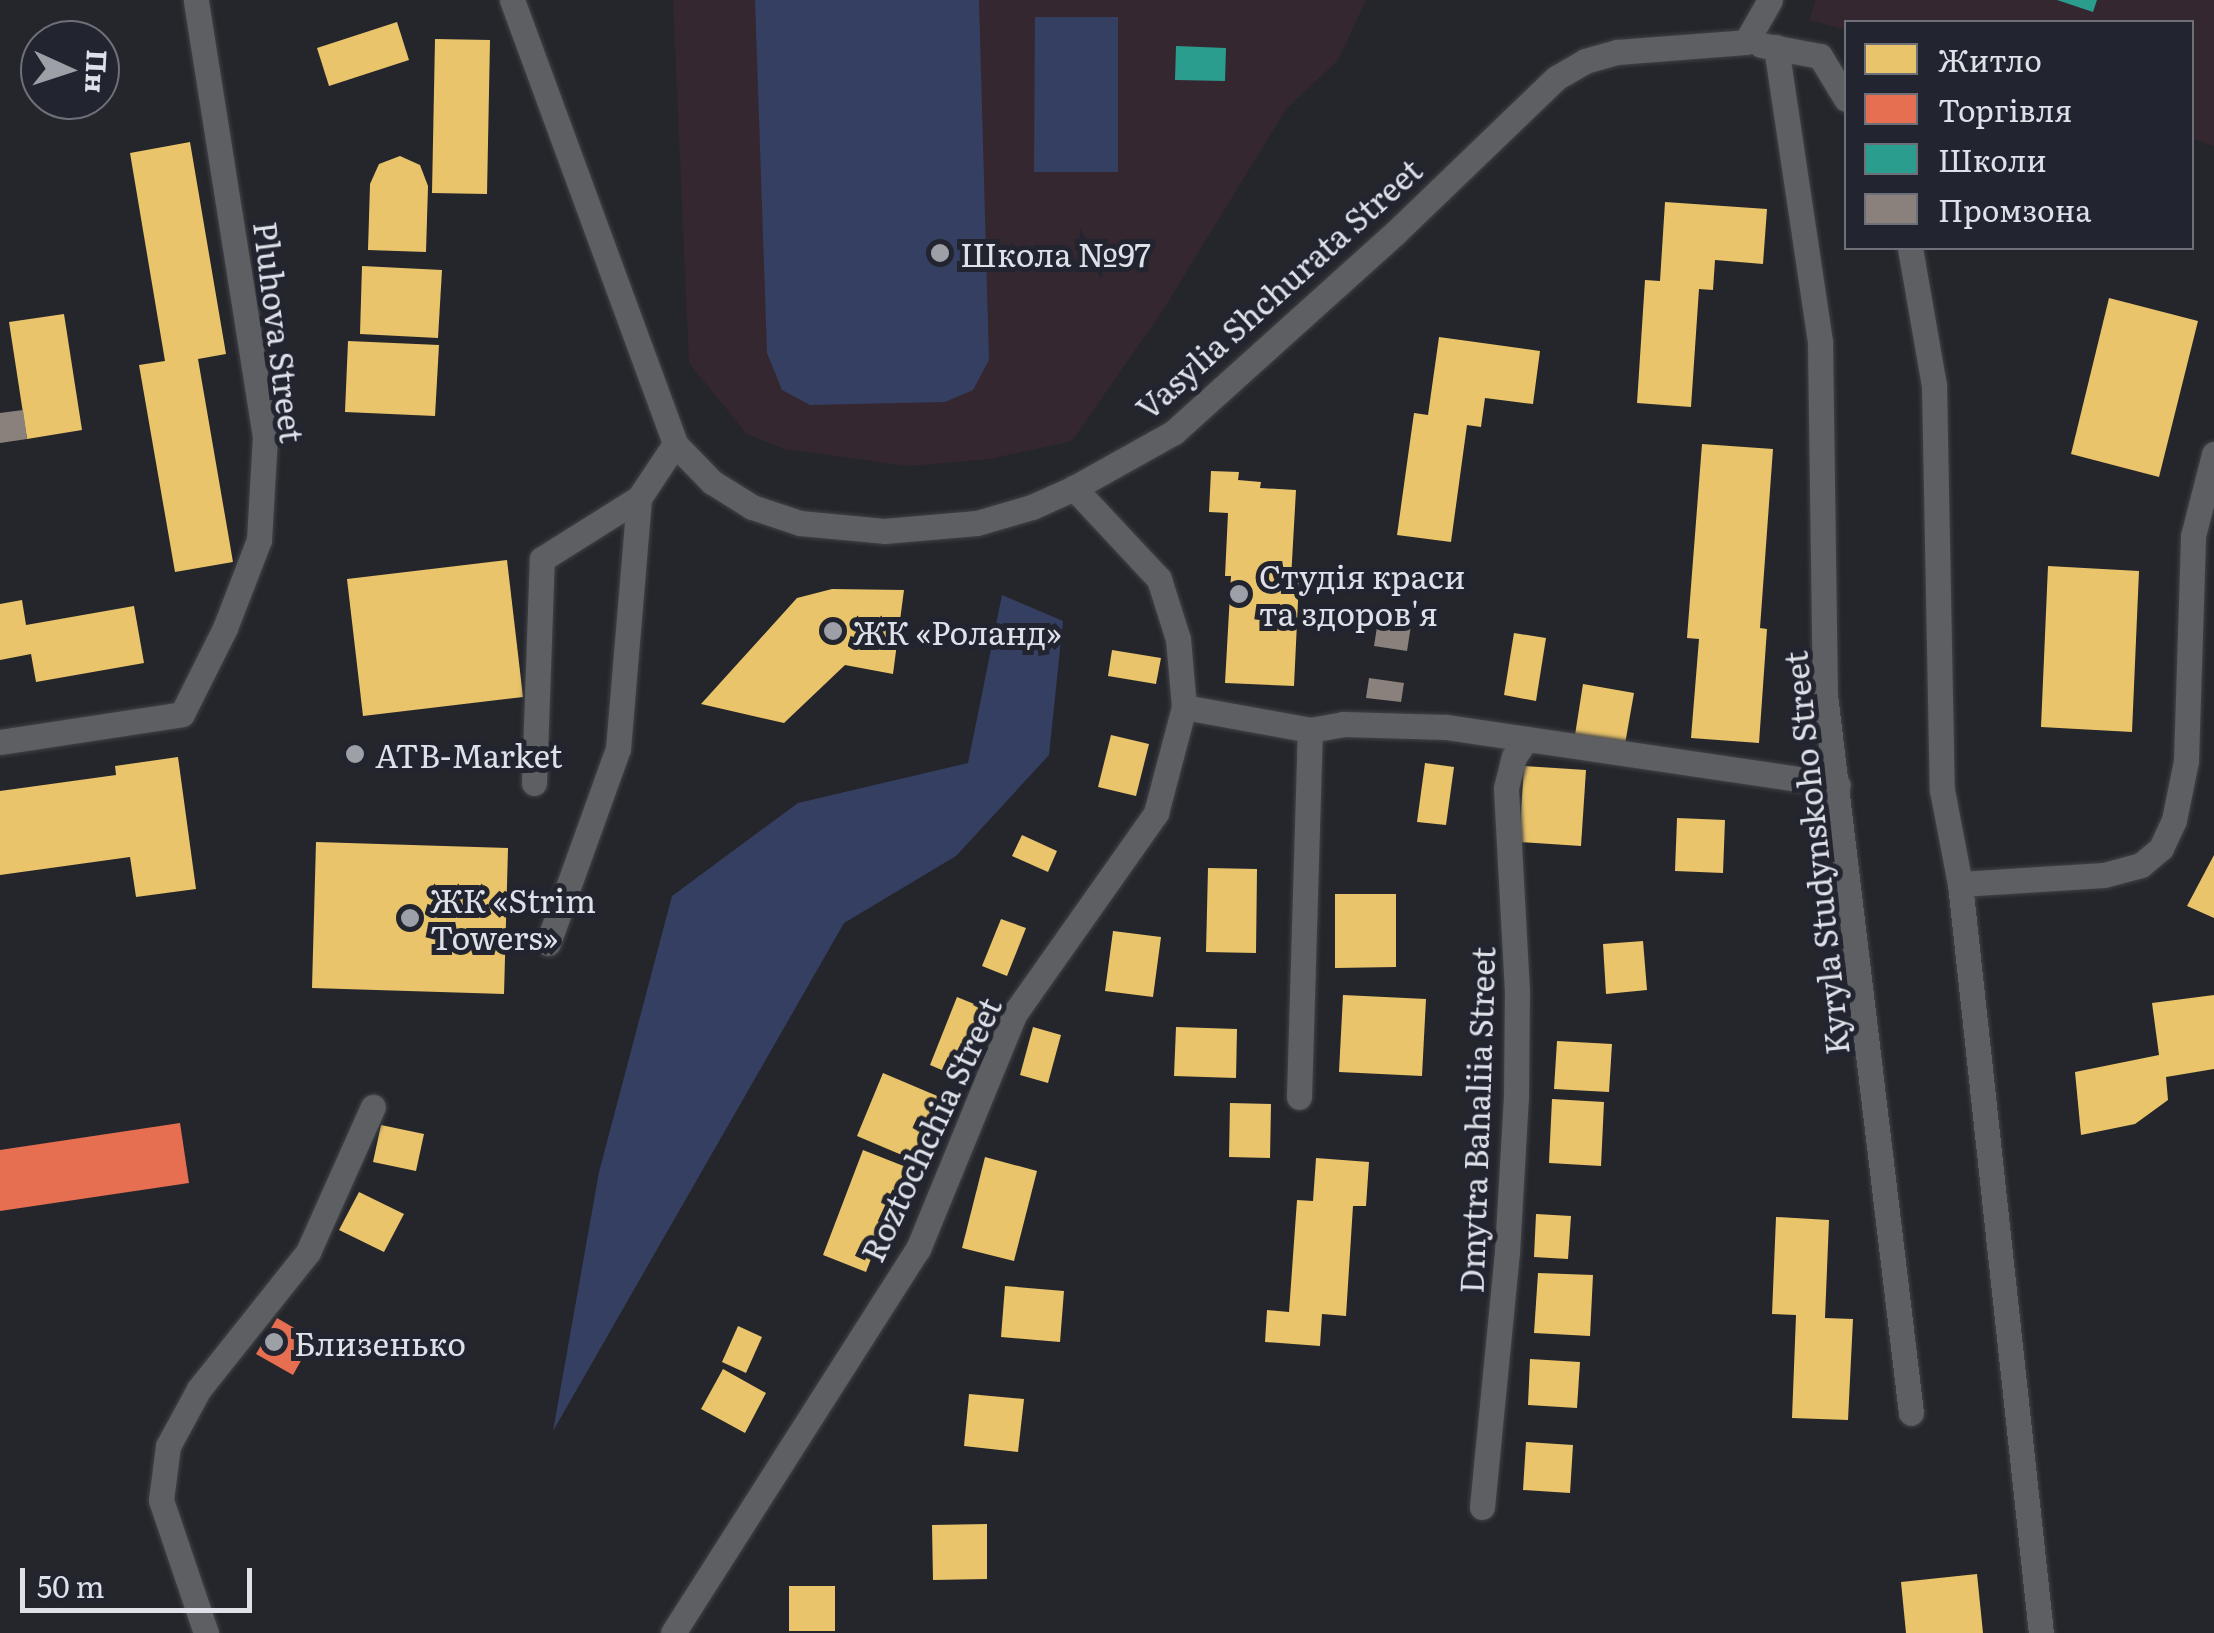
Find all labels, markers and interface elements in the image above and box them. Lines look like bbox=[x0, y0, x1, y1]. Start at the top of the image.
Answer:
north arrow bbox=[20, 20, 120, 120]
legend bbox=[1844, 20, 2194, 250]
text: Житло bbox=[1938, 37, 2042, 81]
text: Пн bbox=[76, 49, 120, 94]
text: Торгівля bbox=[1938, 87, 2072, 131]
text: Школи bbox=[1938, 137, 2047, 181]
street label: Vasylia Shchurata Street bbox=[1127, 150, 1429, 426]
text: Промзона bbox=[1938, 187, 2091, 231]
street label: Pluhova Street bbox=[247, 219, 313, 445]
place label: Школа №97 bbox=[960, 234, 1151, 272]
marker: Школа №97 bbox=[929, 242, 951, 264]
place label: Студія краси та здоров'я bbox=[1259, 557, 1466, 632]
marker: Студія краси та здоров'я bbox=[1228, 583, 1250, 605]
place label: ЖК «Роланд» bbox=[853, 612, 1062, 650]
marker: ЖК «Роланд» bbox=[822, 620, 844, 642]
street label: Kyryla Studynskoho Street bbox=[1775, 649, 1855, 1057]
place label: ATB-Market bbox=[375, 735, 562, 773]
marker: ATB-Market bbox=[344, 743, 366, 765]
place label: ЖК «Strim Towers» bbox=[430, 881, 596, 956]
marker: ЖК «Strim Towers» bbox=[399, 907, 421, 929]
street label: Dmytra Bahaliia Street bbox=[1451, 946, 1501, 1294]
street label: Roztochchia Street bbox=[852, 991, 1008, 1267]
place label: Близенько bbox=[294, 1323, 466, 1361]
marker: Близенько bbox=[263, 1331, 285, 1353]
scale bar bbox=[25, 1548, 258, 1610]
text: 50 m bbox=[37, 1563, 105, 1607]

